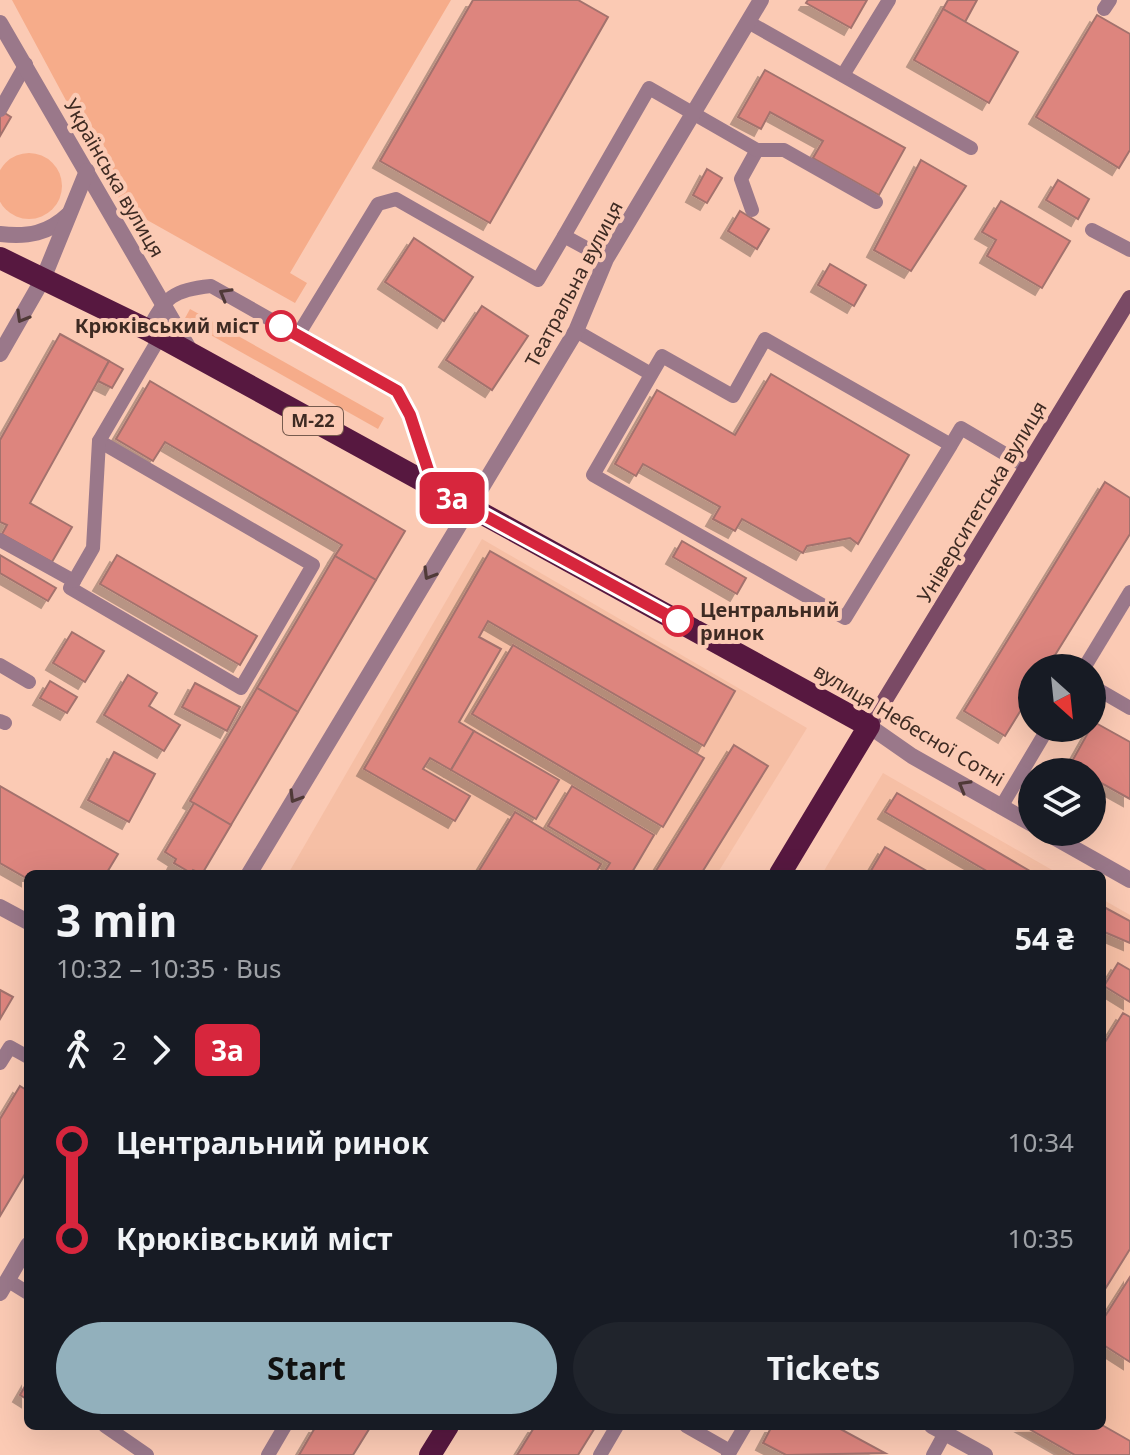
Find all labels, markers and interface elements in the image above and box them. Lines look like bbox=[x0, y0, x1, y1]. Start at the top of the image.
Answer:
street label: Українська вулиця bbox=[58, 94, 171, 262]
street label: Театральна вулиця bbox=[518, 196, 629, 371]
one-way arrow bbox=[219, 288, 234, 304]
one-way arrow bbox=[16, 308, 32, 323]
marker: Крюківський міст bbox=[266, 311, 296, 341]
place label: Крюківський міст bbox=[75, 312, 259, 339]
street label: Університетська вулиця bbox=[911, 396, 1053, 608]
road number: М-22 bbox=[283, 407, 343, 435]
line badge: 3а bbox=[416, 472, 488, 524]
text: 3а bbox=[436, 479, 468, 517]
one-way arrow bbox=[423, 565, 438, 580]
place label: Центральний ринок bbox=[700, 596, 839, 646]
marker: Центральний ринок bbox=[663, 606, 693, 636]
north arrow bbox=[1018, 654, 1106, 742]
map controls bbox=[1018, 654, 1106, 846]
street label: вулиця Небесної Сотні bbox=[809, 657, 1010, 792]
button: layers bbox=[1018, 758, 1106, 846]
one-way arrow bbox=[958, 780, 973, 796]
one-way arrow bbox=[289, 788, 305, 803]
text: 3 min bbox=[56, 890, 177, 950]
text: 54 ₴ bbox=[1015, 918, 1074, 959]
text: 10:32 – 10:35 · Bus bbox=[56, 950, 281, 986]
icon: walk bbox=[56, 1028, 100, 1072]
icon: forward bbox=[139, 1028, 183, 1072]
text: 3а bbox=[211, 1031, 244, 1069]
text: 2 bbox=[112, 1032, 127, 1068]
text: Центральний ринок bbox=[116, 1122, 429, 1163]
text: 10:34 bbox=[1008, 1124, 1074, 1160]
text: Крюківський міст bbox=[116, 1218, 392, 1259]
text: 10:35 bbox=[1008, 1220, 1074, 1256]
button: Start bbox=[56, 1322, 557, 1414]
button: Tickets bbox=[573, 1322, 1074, 1414]

